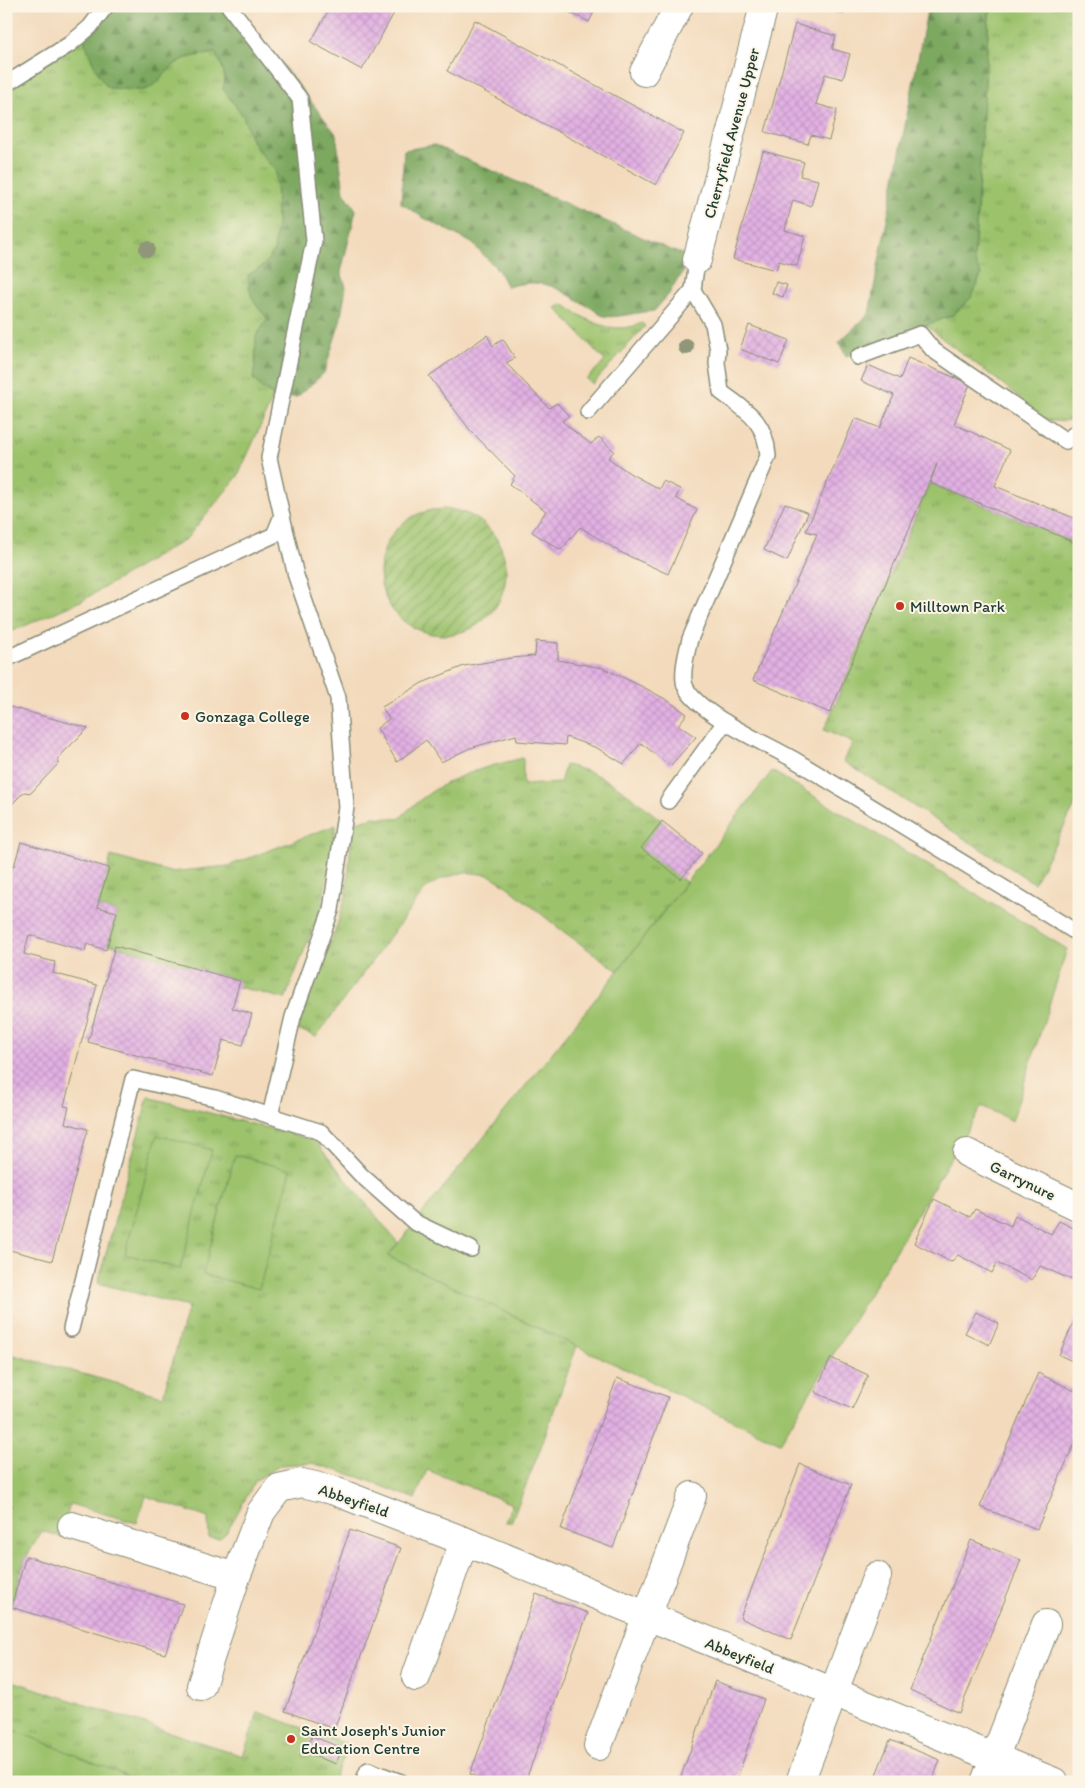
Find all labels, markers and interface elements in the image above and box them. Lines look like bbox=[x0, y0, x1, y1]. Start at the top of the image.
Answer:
street label: Cherryfield Avenue Upper bbox=[700, 46, 763, 221]
place label: Milltown Park bbox=[910, 597, 1006, 616]
marker: Milltown Park bbox=[894, 600, 906, 612]
place label: Gonzaga College bbox=[195, 707, 310, 726]
marker: Gonzaga College bbox=[179, 710, 191, 722]
street label: Garrynure bbox=[987, 1156, 1059, 1205]
street label: Abbeyfield bbox=[316, 1480, 392, 1521]
street label: Abbeyfield bbox=[702, 1633, 778, 1678]
place label: Saint Joseph's Junior Education Centre bbox=[301, 1721, 446, 1758]
marker: Saint Joseph's Junior Education Centre bbox=[285, 1733, 297, 1745]

